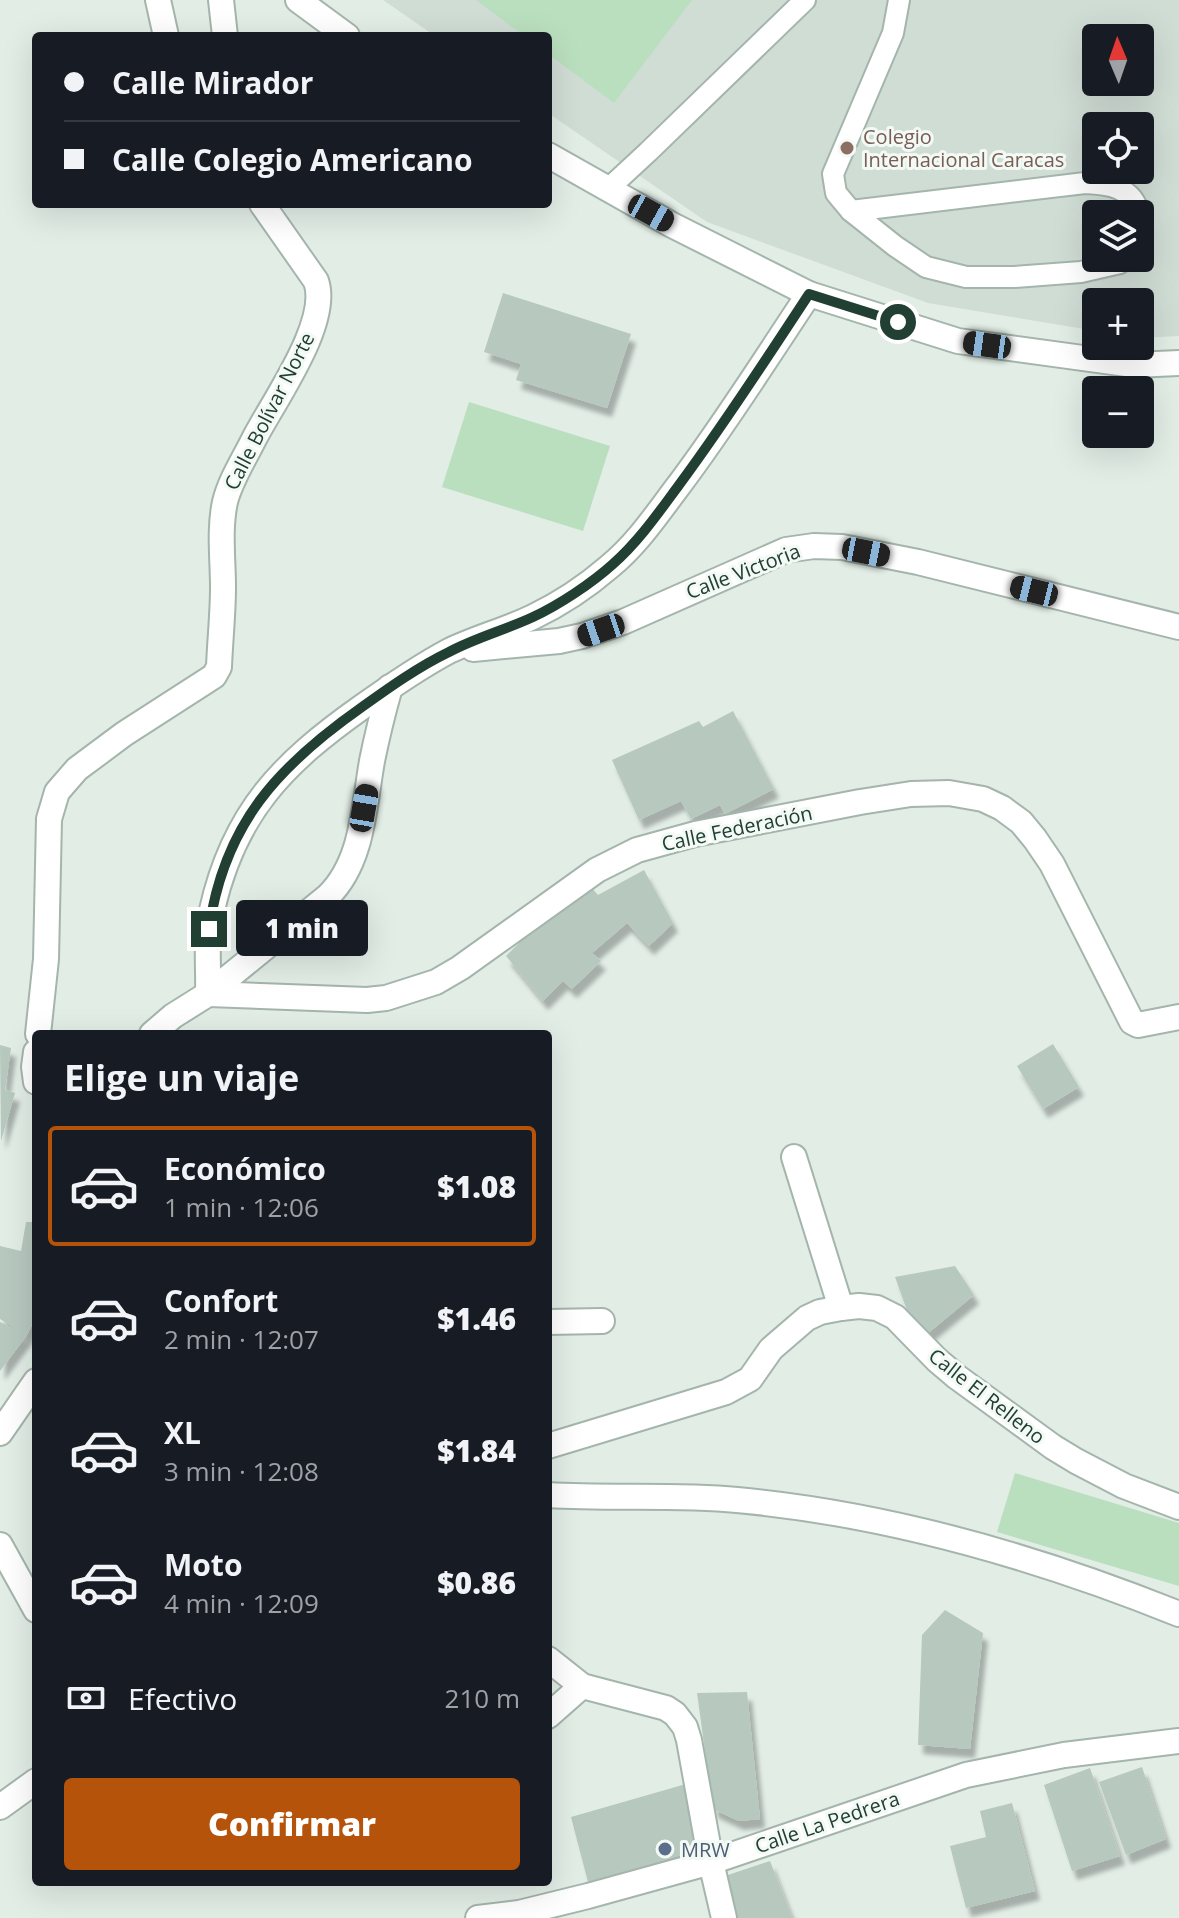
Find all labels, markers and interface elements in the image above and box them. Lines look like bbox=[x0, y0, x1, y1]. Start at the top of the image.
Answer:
north arrow bbox=[1082, 24, 1154, 96]
map controls bbox=[1082, 24, 1154, 448]
text: Calle Mirador bbox=[112, 62, 313, 103]
button: locate bbox=[1082, 112, 1154, 184]
place label: Colegio Internacional Caracas bbox=[863, 123, 1064, 173]
text: Calle Colegio Americano bbox=[112, 139, 473, 180]
marker: Colegio Internacional Caracas bbox=[838, 139, 856, 157]
car bbox=[624, 191, 678, 235]
button: layers bbox=[1082, 200, 1154, 272]
button: + bbox=[1082, 288, 1154, 360]
route start bbox=[880, 304, 916, 340]
street label: Calle Bolívar Norte bbox=[218, 328, 320, 494]
car bbox=[962, 330, 1012, 360]
button: − bbox=[1082, 376, 1154, 448]
car bbox=[840, 536, 892, 568]
street label: Calle Victoria bbox=[682, 537, 804, 605]
car bbox=[1008, 574, 1060, 608]
car bbox=[574, 611, 628, 649]
car bbox=[348, 782, 380, 834]
street label: Calle Federación bbox=[659, 799, 815, 857]
callout: 1 min bbox=[237, 901, 369, 957]
text: 1 min bbox=[265, 910, 339, 946]
route end bbox=[191, 911, 227, 947]
text: Elige un viaje bbox=[64, 1053, 299, 1102]
text: Económico bbox=[164, 1148, 326, 1189]
icon: car bbox=[68, 1150, 140, 1222]
text: $1.08 bbox=[437, 1166, 516, 1207]
text: 1 min · 12:06 bbox=[164, 1189, 319, 1225]
text: Confort bbox=[164, 1280, 278, 1321]
icon: car bbox=[68, 1282, 140, 1354]
text: $1.46 bbox=[437, 1298, 516, 1339]
text: 2 min · 12:07 bbox=[164, 1321, 319, 1357]
street label: Calle El Relleno bbox=[923, 1342, 1051, 1450]
text: XL bbox=[164, 1412, 201, 1453]
icon: car bbox=[68, 1414, 140, 1486]
text: $1.84 bbox=[437, 1430, 516, 1471]
text: 3 min · 12:08 bbox=[164, 1453, 319, 1489]
text: Moto bbox=[164, 1544, 242, 1585]
icon: car bbox=[68, 1546, 140, 1618]
text: $0.86 bbox=[437, 1562, 516, 1603]
text: 4 min · 12:09 bbox=[164, 1585, 319, 1621]
icon: cash bbox=[64, 1676, 108, 1720]
text: Efectivo bbox=[128, 1678, 237, 1719]
text: 210 m bbox=[445, 1680, 520, 1716]
button: Confirmar bbox=[64, 1778, 520, 1870]
street label: Calle La Pedrera bbox=[751, 1785, 903, 1859]
place label: MRW bbox=[681, 1836, 730, 1863]
marker: MRW bbox=[656, 1840, 674, 1858]

